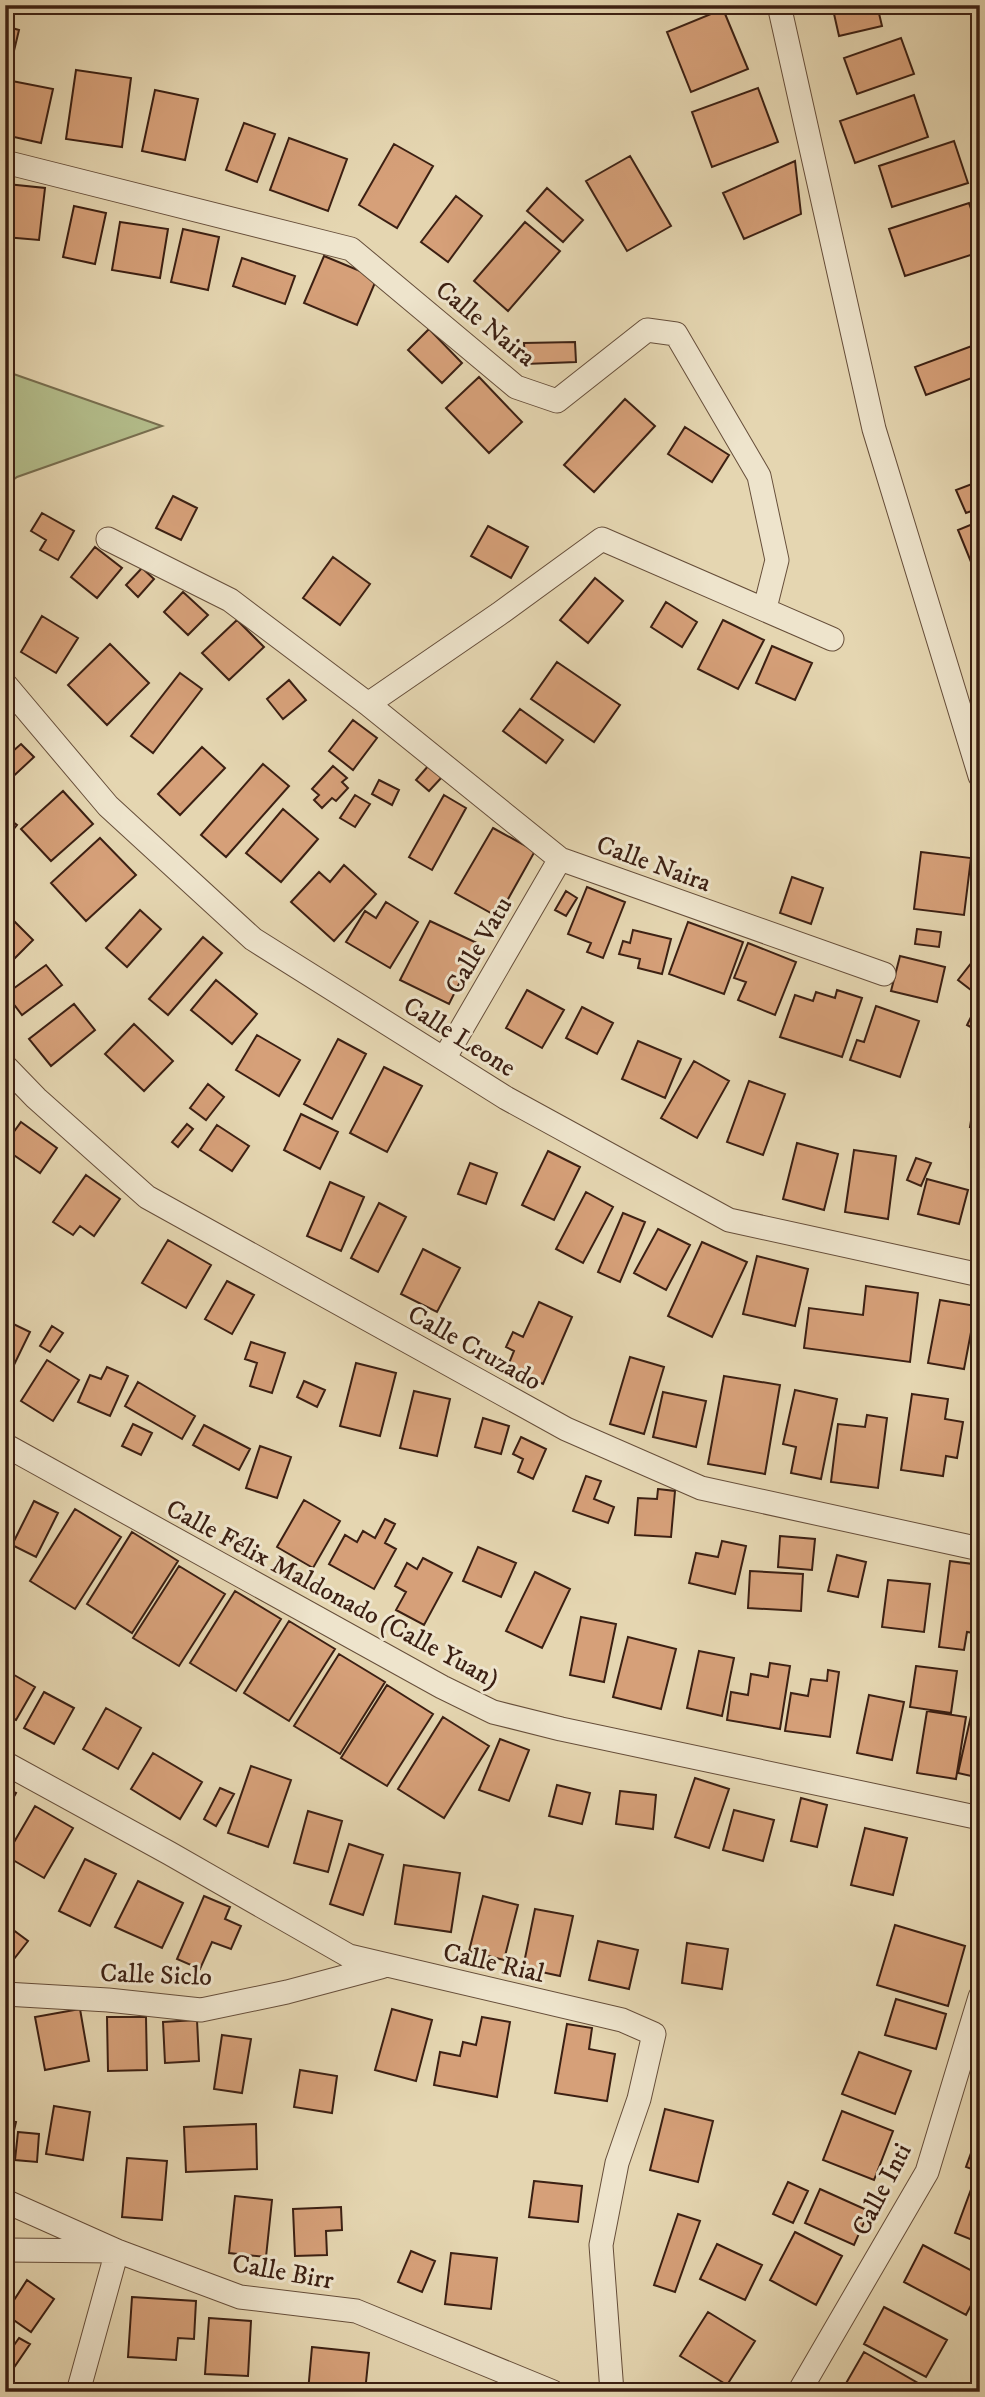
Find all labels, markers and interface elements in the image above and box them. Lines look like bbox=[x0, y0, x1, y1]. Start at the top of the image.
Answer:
street label: Calle Naira bbox=[428, 274, 542, 375]
street label: Calle Naira bbox=[592, 828, 715, 900]
street label: Calle Vatu bbox=[438, 891, 520, 1000]
street label: Calle Leone bbox=[397, 990, 522, 1085]
street label: Calle Cruzado bbox=[402, 1298, 547, 1399]
street label: Calle Félix Maldonado (Calle Yuan) bbox=[160, 1492, 505, 1696]
street label: Calle Rial bbox=[440, 1936, 548, 1991]
street label: Calle Siclo bbox=[99, 1957, 213, 1994]
street label: Calle Inti bbox=[845, 2138, 920, 2241]
street label: Calle Birr bbox=[229, 2247, 336, 2298]

